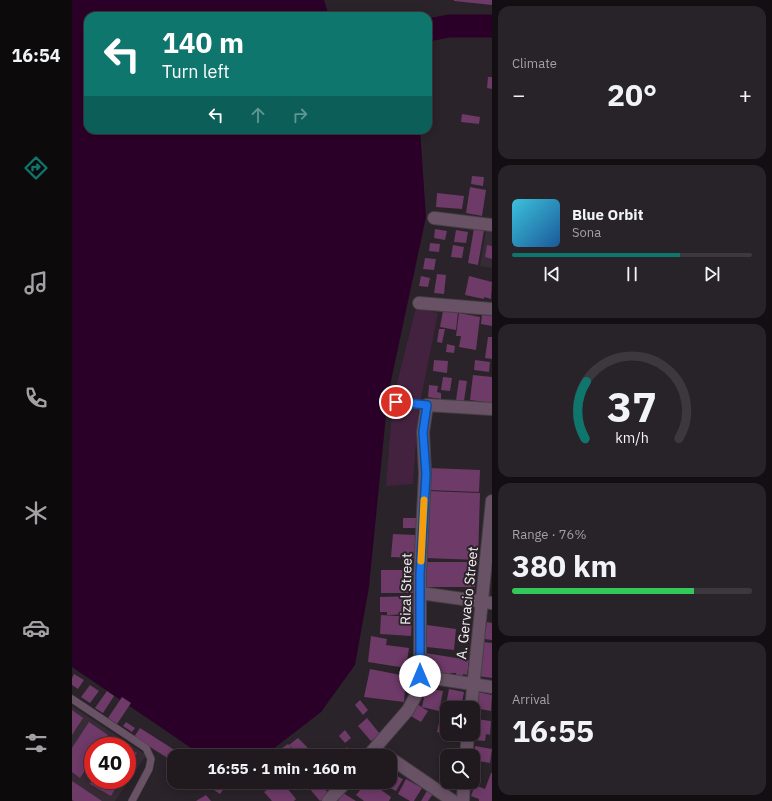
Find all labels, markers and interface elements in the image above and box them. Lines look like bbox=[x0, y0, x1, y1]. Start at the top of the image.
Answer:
text: 140 m bbox=[162, 24, 244, 61]
icon: left bbox=[96, 28, 148, 80]
text: 16:54 bbox=[11, 44, 61, 67]
text: Climate bbox=[512, 55, 557, 72]
text: Turn left bbox=[162, 60, 230, 83]
text: 20° bbox=[607, 75, 657, 114]
text: − bbox=[512, 80, 525, 109]
text: + bbox=[739, 80, 752, 109]
icon: left bbox=[205, 104, 227, 126]
icon: ahead bbox=[247, 104, 269, 126]
icon: right bbox=[289, 104, 311, 126]
icon: directions bbox=[22, 154, 50, 182]
text: Blue Orbit bbox=[572, 205, 643, 224]
text: Sona bbox=[572, 224, 601, 241]
icon: previous bbox=[541, 263, 563, 285]
icon: pause bbox=[621, 263, 643, 285]
icon: next bbox=[701, 263, 723, 285]
icon: music bbox=[22, 269, 50, 297]
text: 37 bbox=[607, 378, 657, 432]
icon: phone bbox=[22, 384, 50, 412]
pin bbox=[379, 385, 413, 419]
icon: arrive bbox=[385, 391, 407, 413]
text: km/h bbox=[615, 427, 649, 446]
icon: climate bbox=[22, 499, 50, 527]
text: Range · 76% bbox=[512, 526, 586, 543]
street label: A. Gervacio Street bbox=[452, 546, 482, 660]
text: 380 km bbox=[512, 546, 617, 585]
street label: Rizal Street bbox=[396, 553, 416, 625]
icon: car bbox=[22, 614, 50, 642]
position arrow bbox=[399, 655, 441, 697]
text: Arrival bbox=[512, 691, 550, 708]
map controls bbox=[440, 701, 480, 789]
button: sound bbox=[440, 701, 480, 741]
text: 16:55 bbox=[512, 711, 594, 750]
icon: filters bbox=[22, 729, 50, 757]
speed limit sign: 40 bbox=[84, 737, 136, 789]
button: search bbox=[440, 749, 480, 789]
text: 16:55 · 1 min · 160 m bbox=[208, 759, 356, 778]

